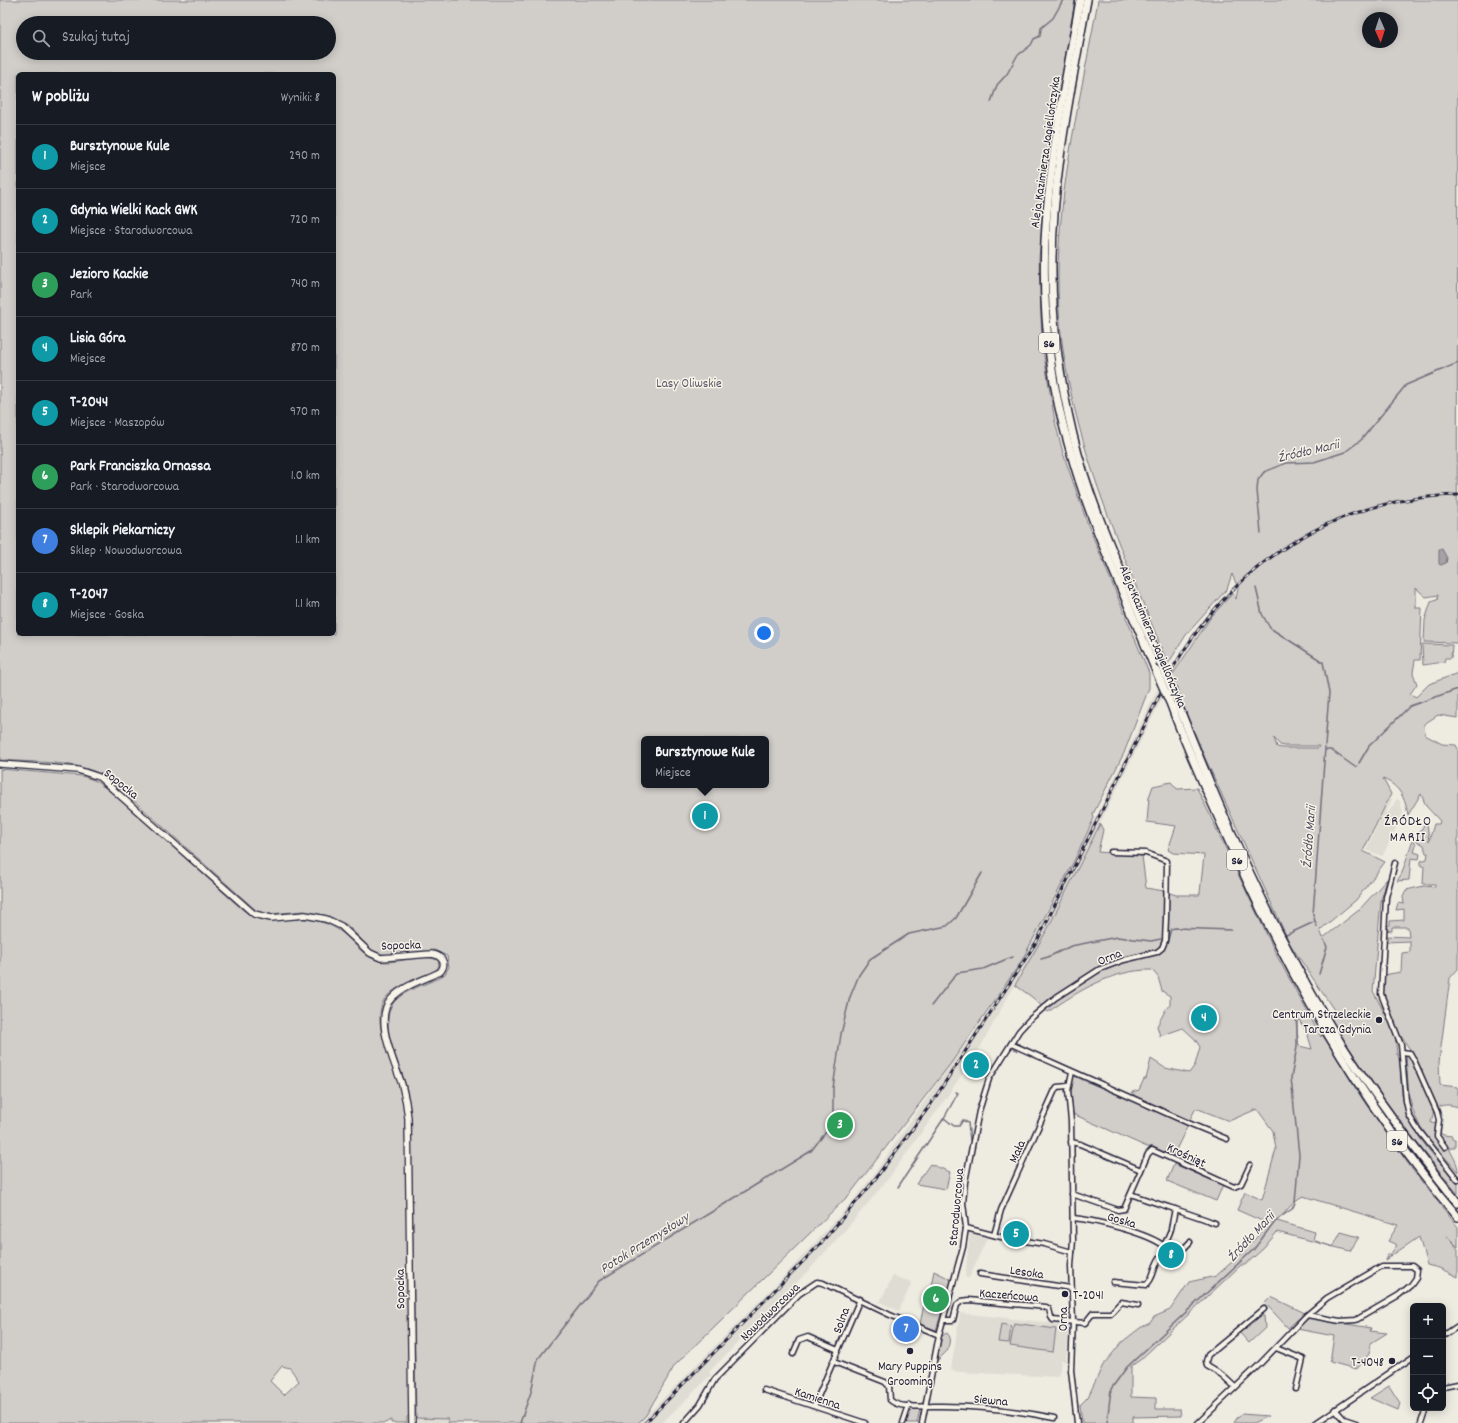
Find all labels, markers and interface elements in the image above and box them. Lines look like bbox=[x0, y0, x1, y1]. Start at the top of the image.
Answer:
north arrow bbox=[1362, 12, 1398, 48]
search box bbox=[16, 16, 336, 60]
icon: search bbox=[30, 27, 52, 49]
text: Szukaj tutaj bbox=[62, 27, 130, 49]
street label: Aleja Kazimierza Jagiellończyka bbox=[1026, 74, 1067, 229]
text: W pobliżu bbox=[32, 86, 89, 110]
text: Wyniki: 8 bbox=[281, 89, 320, 108]
text: Bursztynowe Kule bbox=[70, 136, 170, 158]
text: 1 bbox=[44, 147, 46, 166]
text: 290 m bbox=[289, 147, 320, 166]
text: Miejsce bbox=[70, 158, 106, 177]
text: Gdynia Wielki Kack GWK bbox=[70, 200, 197, 222]
text: 2 bbox=[42, 211, 48, 230]
text: 720 m bbox=[290, 211, 320, 230]
text: Miejsce · Starodworcowa bbox=[70, 222, 192, 241]
text: Jezioro Kackie bbox=[70, 264, 148, 286]
text: 3 bbox=[42, 275, 48, 294]
text: 740 m bbox=[291, 275, 320, 294]
text: Park bbox=[70, 286, 92, 305]
text: Lisia Góra bbox=[70, 328, 125, 350]
road number: S6 bbox=[1039, 333, 1059, 353]
text: 4 bbox=[42, 339, 48, 358]
text: 870 m bbox=[291, 339, 320, 358]
text: Miejsce bbox=[70, 350, 106, 369]
park label: Lasy Oliwskie bbox=[656, 375, 722, 394]
text: T-2044 bbox=[70, 392, 108, 414]
text: 5 bbox=[42, 403, 48, 422]
text: 970 m bbox=[290, 403, 320, 422]
text: Miejsce · Maszopów bbox=[70, 414, 165, 433]
water label: Źródło Marii bbox=[1276, 435, 1343, 469]
text: Park Franciszka Ornassa bbox=[70, 456, 210, 478]
text: 6 bbox=[42, 467, 48, 486]
text: 1.0 km bbox=[291, 467, 320, 486]
text: Park · Starodworcowa bbox=[70, 478, 179, 497]
text: Sklepik Piekarniczy bbox=[70, 520, 175, 542]
text: 7 bbox=[43, 531, 47, 550]
text: 1.1 km bbox=[295, 531, 320, 550]
text: Sklep · Nowodworcowa bbox=[70, 542, 182, 561]
street label: Aleja Kazimierza Jagiellończyka bbox=[1113, 563, 1191, 712]
text: T-2047 bbox=[70, 584, 108, 606]
text: 8 bbox=[42, 595, 48, 614]
text: 1.1 km bbox=[295, 595, 320, 614]
text: Miejsce · Goska bbox=[70, 606, 144, 625]
your location bbox=[754, 623, 774, 643]
popup bbox=[641, 736, 769, 788]
text: Bursztynowe Kule bbox=[655, 742, 755, 764]
text: Miejsce bbox=[655, 764, 691, 783]
street label: Sopocka bbox=[99, 765, 143, 805]
pin: 1 bbox=[692, 801, 718, 831]
water label: Źródło Marii bbox=[1298, 803, 1322, 869]
district label: ŹRÓDŁO MARII bbox=[1384, 812, 1432, 848]
road number: S6 bbox=[1227, 850, 1247, 870]
street label: Sopocka bbox=[381, 936, 422, 957]
street label: Orna bbox=[1095, 945, 1126, 972]
pin: 4 bbox=[1191, 1003, 1217, 1033]
place label: Centrum Strzeleckie Tarcza Gdynia bbox=[1272, 1006, 1372, 1040]
marker: Centrum Strzeleckie Tarcza Gdynia bbox=[1374, 1015, 1384, 1025]
pin: 2 bbox=[963, 1050, 989, 1080]
pin: 3 bbox=[827, 1110, 853, 1140]
road number: S6 bbox=[1387, 1131, 1407, 1151]
street label: Mała bbox=[1005, 1137, 1032, 1166]
street label: Krośniąt bbox=[1163, 1139, 1209, 1174]
street label: Starodworcowa bbox=[945, 1167, 970, 1247]
water label: Źródło Marii bbox=[1223, 1206, 1282, 1267]
water label: Potok Przemysłowy bbox=[597, 1207, 695, 1279]
street label: Goska bbox=[1105, 1208, 1139, 1235]
pin: 5 bbox=[1003, 1219, 1029, 1249]
pin: 8 bbox=[1158, 1240, 1184, 1270]
street label: Lesoka bbox=[1009, 1262, 1046, 1285]
street label: Sopocka bbox=[392, 1268, 411, 1309]
street label: Nowodworcowa bbox=[736, 1279, 806, 1346]
pin: 6 bbox=[923, 1284, 949, 1314]
street label: Kaczeńcowa bbox=[978, 1284, 1040, 1309]
place label: T-2041 bbox=[1073, 1287, 1104, 1306]
marker: T-2041 bbox=[1060, 1289, 1070, 1299]
map controls bbox=[1410, 1303, 1446, 1411]
button: + bbox=[1410, 1303, 1446, 1339]
street label: Solna bbox=[829, 1304, 856, 1337]
street label: Orna bbox=[1055, 1306, 1074, 1331]
pin: 7 bbox=[893, 1314, 919, 1344]
button: − bbox=[1410, 1339, 1446, 1375]
marker: Mary Puppins Grooming bbox=[905, 1346, 915, 1356]
place label: T-4048 bbox=[1351, 1354, 1384, 1373]
marker: T-4048 bbox=[1387, 1356, 1397, 1366]
place label: Mary Puppins Grooming bbox=[878, 1358, 942, 1392]
button: locate bbox=[1410, 1375, 1446, 1411]
street label: Kamienna bbox=[792, 1383, 843, 1416]
street label: Siewna bbox=[973, 1391, 1010, 1413]

